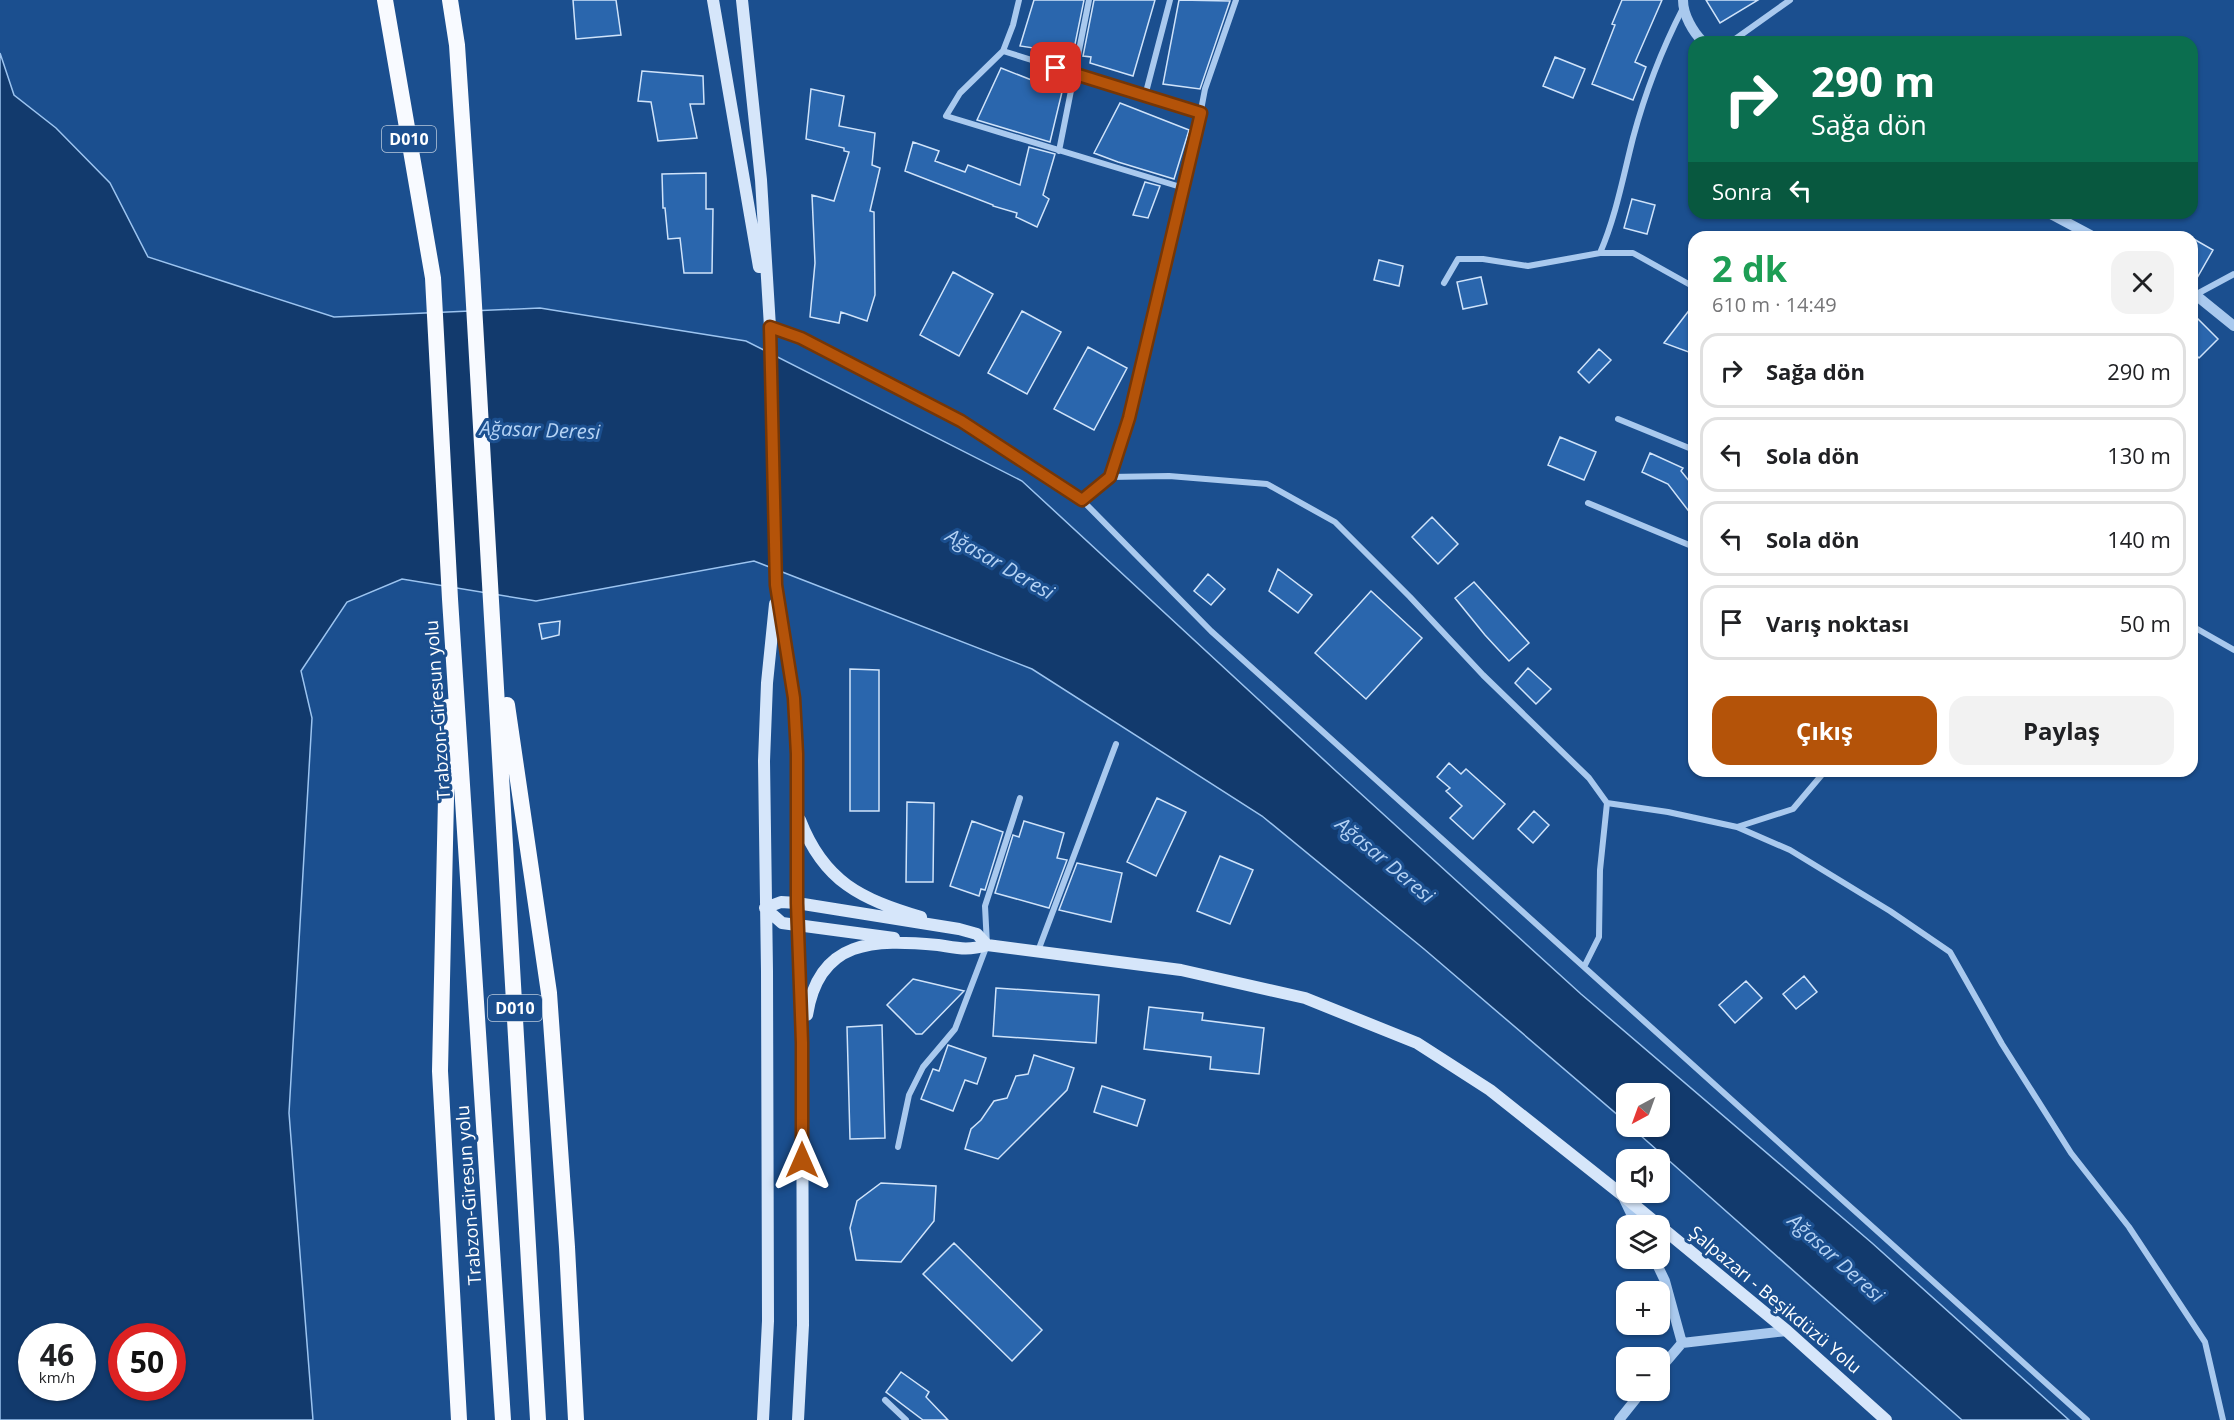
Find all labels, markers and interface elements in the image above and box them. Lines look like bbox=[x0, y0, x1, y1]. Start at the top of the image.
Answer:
pin bbox=[1030, 42, 1081, 93]
icon: arrive bbox=[1039, 51, 1072, 84]
text: 290 m bbox=[1811, 52, 1935, 109]
icon: right bbox=[1712, 60, 1790, 138]
text: Sağa dön bbox=[1811, 106, 1927, 143]
road number: D010 bbox=[382, 126, 436, 152]
icon: left bbox=[1784, 174, 1817, 207]
text: Sonra bbox=[1712, 176, 1772, 206]
text: 2 dk bbox=[1712, 244, 1787, 293]
button: close bbox=[2111, 251, 2174, 314]
text: 610 m · 14:49 bbox=[1712, 291, 1837, 318]
icon: right bbox=[1715, 354, 1748, 387]
text: Sağa dön bbox=[1766, 356, 1865, 386]
text: 290 m bbox=[2107, 356, 2171, 386]
water label: Ağasar Deresi bbox=[477, 414, 602, 445]
icon: left bbox=[1715, 438, 1748, 471]
text: Sola dön bbox=[1766, 440, 1859, 470]
text: 130 m bbox=[2107, 440, 2171, 470]
water label: Ağasar Deresi bbox=[939, 521, 1060, 606]
icon: left bbox=[1715, 522, 1748, 555]
text: Sola dön bbox=[1766, 524, 1859, 554]
text: 140 m bbox=[2107, 524, 2171, 554]
icon: arrive bbox=[1715, 606, 1748, 639]
text: Varış noktası bbox=[1766, 608, 1909, 638]
text: 50 m bbox=[2120, 608, 2171, 638]
street label: Trabzon-Giresun yolu bbox=[419, 619, 455, 801]
button: Çıkış bbox=[1712, 696, 1937, 765]
button: Paylaş bbox=[1949, 696, 2174, 765]
water label: Ağasar Deresi bbox=[1329, 809, 1441, 909]
road number: D010 bbox=[488, 995, 542, 1021]
north arrow bbox=[1616, 1083, 1670, 1137]
map controls bbox=[1616, 1083, 1670, 1401]
street label: Trabzon-Giresun yolu bbox=[450, 1104, 486, 1286]
position arrow bbox=[770, 1128, 834, 1192]
button: sound bbox=[1616, 1149, 1670, 1203]
water label: Ağasar Deresi bbox=[1781, 1206, 1891, 1309]
button: layers bbox=[1616, 1215, 1670, 1269]
street label: Şalpazarı - Beşikdüzü Yolu bbox=[1684, 1220, 1867, 1378]
button: + bbox=[1616, 1281, 1670, 1335]
speed limit sign: 50 bbox=[108, 1323, 186, 1401]
text: 46 bbox=[40, 1334, 74, 1375]
button: − bbox=[1616, 1347, 1670, 1401]
text: km/h bbox=[39, 1367, 75, 1387]

